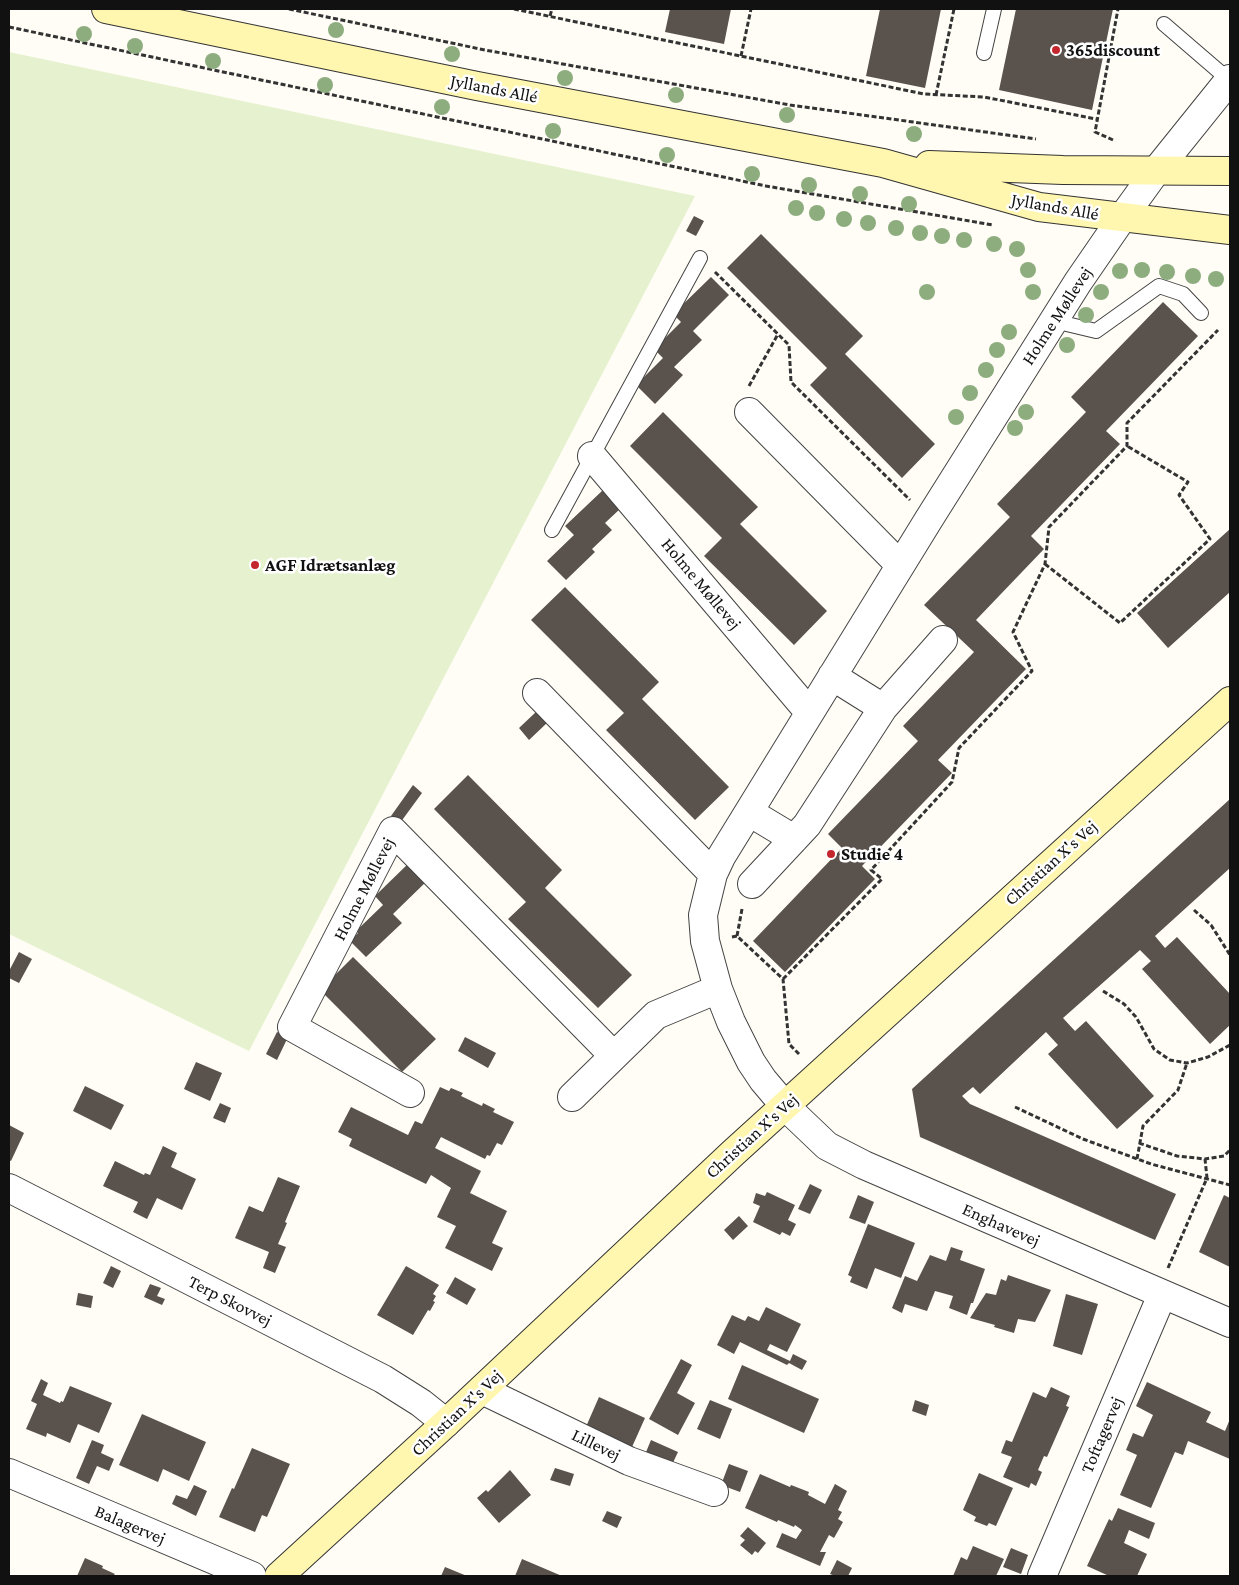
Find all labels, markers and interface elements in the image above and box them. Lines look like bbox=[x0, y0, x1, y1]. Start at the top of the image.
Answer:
place label: 365discount bbox=[1066, 39, 1160, 61]
marker: 365discount bbox=[1050, 44, 1062, 56]
street label: Jyllands Allé bbox=[448, 70, 540, 108]
street label: Jyllands Allé bbox=[1010, 189, 1100, 225]
street label: Holme Møllevej bbox=[1017, 263, 1097, 369]
street label: Holme Møllevej bbox=[656, 534, 746, 634]
place label: AGF Idrætsanlæg bbox=[265, 554, 395, 576]
marker: AGF Idrætsanlæg bbox=[249, 559, 261, 571]
street label: Christian X's Vej bbox=[1000, 816, 1102, 910]
street label: Holme Møllevej bbox=[329, 834, 399, 944]
place label: Studie 4 bbox=[841, 843, 903, 865]
marker: Studie 4 bbox=[825, 848, 837, 860]
street label: Christian X's Vej bbox=[701, 1089, 803, 1183]
street label: Enghavevej bbox=[959, 1198, 1043, 1252]
street label: Terp Skovvej bbox=[185, 1271, 275, 1331]
street label: Christian X's Vej bbox=[407, 1365, 507, 1461]
street label: Toftagervej bbox=[1076, 1393, 1128, 1477]
street label: Lillevej bbox=[568, 1424, 624, 1466]
street label: Balagervej bbox=[91, 1500, 169, 1550]

